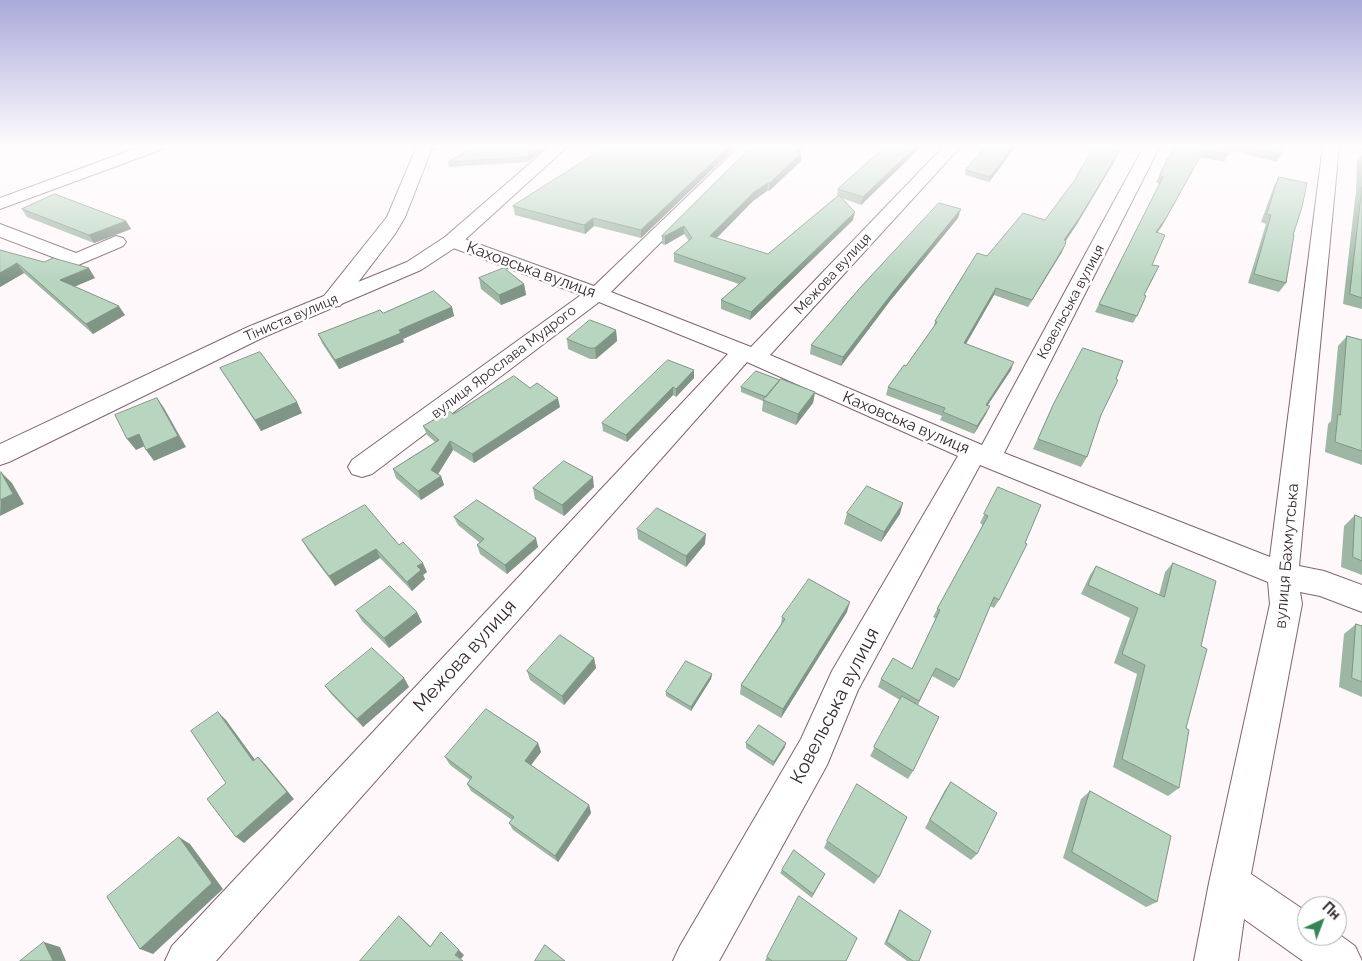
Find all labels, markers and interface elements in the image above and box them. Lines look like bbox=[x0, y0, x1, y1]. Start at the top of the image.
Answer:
street label: Межова вулиця bbox=[791, 230, 875, 318]
street label: Каховська вулиця bbox=[464, 238, 598, 302]
street label: Ковельська вулиця bbox=[1034, 242, 1108, 362]
street label: Тіниста вулиця bbox=[242, 291, 340, 345]
street label: вулиця Ярослава Мудрого bbox=[428, 302, 580, 422]
street label: Каховська вулиця bbox=[840, 388, 972, 458]
street label: вулиця Бахмутська bbox=[1271, 483, 1303, 629]
street label: Межова вулиця bbox=[409, 595, 521, 717]
street label: Ковельська вулиця bbox=[786, 624, 884, 788]
north arrow bbox=[1297, 896, 1347, 946]
text: Пн bbox=[1319, 899, 1344, 923]

